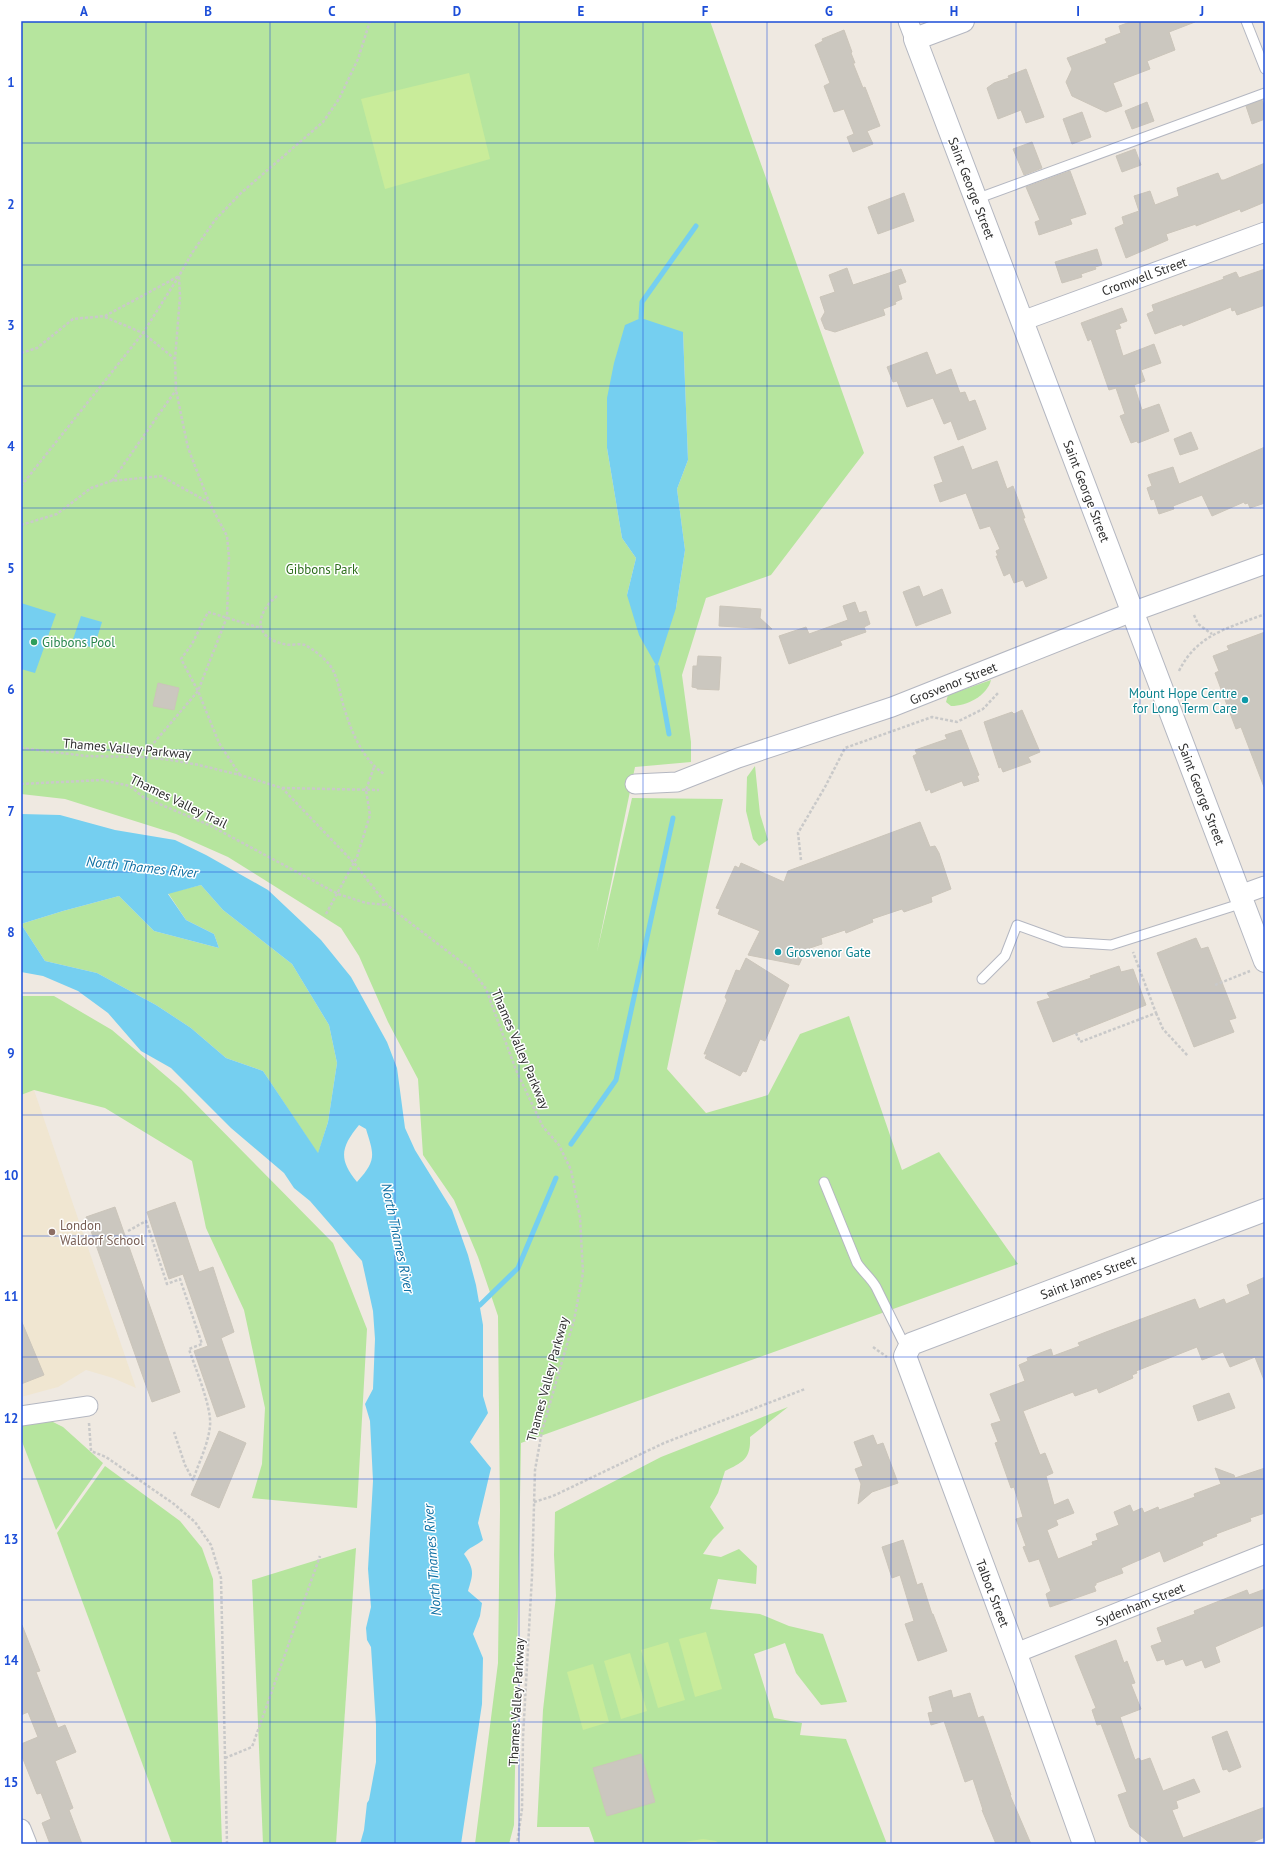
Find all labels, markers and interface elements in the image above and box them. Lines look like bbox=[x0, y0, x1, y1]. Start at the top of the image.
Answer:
text: A bbox=[80, 3, 88, 20]
text: B bbox=[204, 3, 212, 20]
text: C bbox=[328, 3, 336, 20]
text: D bbox=[453, 3, 461, 20]
text: E bbox=[578, 3, 585, 20]
text: F bbox=[702, 3, 709, 20]
text: G bbox=[825, 3, 833, 20]
text: H bbox=[950, 3, 958, 20]
text: I bbox=[1076, 3, 1080, 20]
text: J bbox=[1199, 3, 1204, 20]
text: 1 bbox=[7, 74, 15, 91]
street label: Saint George Street bbox=[944, 135, 999, 242]
text: 2 bbox=[7, 196, 15, 213]
street label: Cromwell Street bbox=[1099, 253, 1190, 300]
text: 3 bbox=[7, 317, 15, 334]
text: 4 bbox=[7, 438, 15, 455]
street label: Saint George Street bbox=[1059, 438, 1114, 545]
text: 5 bbox=[7, 560, 15, 577]
park label: Gibbons Park bbox=[286, 561, 359, 578]
place label: Gibbons Pool bbox=[42, 634, 115, 651]
marker: Gibbons Pool bbox=[29, 637, 39, 647]
street label: Grosvenor Street bbox=[907, 658, 1000, 709]
text: 6 bbox=[7, 681, 15, 698]
place label: Mount Hope Centre for Long Term Care bbox=[1129, 685, 1237, 717]
marker: Mount Hope Centre for Long Term Care bbox=[1240, 695, 1250, 705]
street label: Thames Valley Parkway bbox=[62, 734, 192, 763]
street label: Saint George Street bbox=[1174, 741, 1229, 848]
street label: Thames Valley Trail bbox=[127, 771, 230, 832]
text: 7 bbox=[7, 803, 15, 820]
water label: North Thames River bbox=[85, 852, 200, 882]
text: 8 bbox=[7, 924, 15, 941]
place label: Grosvenor Gate bbox=[786, 944, 871, 961]
marker: Grosvenor Gate bbox=[773, 947, 783, 957]
street label: Thames Valley Parkway bbox=[488, 987, 553, 1112]
text: 9 bbox=[7, 1045, 15, 1062]
text: 10 bbox=[4, 1167, 18, 1184]
water label: North Thames River bbox=[378, 1181, 419, 1296]
place label: London Waldorf School bbox=[60, 1217, 144, 1249]
marker: London Waldorf School bbox=[47, 1227, 57, 1237]
street label: Saint James Street bbox=[1038, 1251, 1139, 1304]
text: 11 bbox=[4, 1288, 18, 1305]
street label: Thames Valley Parkway bbox=[523, 1315, 572, 1443]
text: 12 bbox=[4, 1410, 18, 1427]
water label: North Thames River bbox=[419, 1502, 445, 1617]
text: 13 bbox=[4, 1531, 18, 1548]
street label: Talbot Street bbox=[972, 1557, 1013, 1630]
street label: Sydenham Street bbox=[1093, 1579, 1188, 1630]
street label: Thames Valley Parkway bbox=[505, 1637, 528, 1767]
text: 14 bbox=[4, 1652, 19, 1669]
text: 15 bbox=[4, 1774, 18, 1791]

